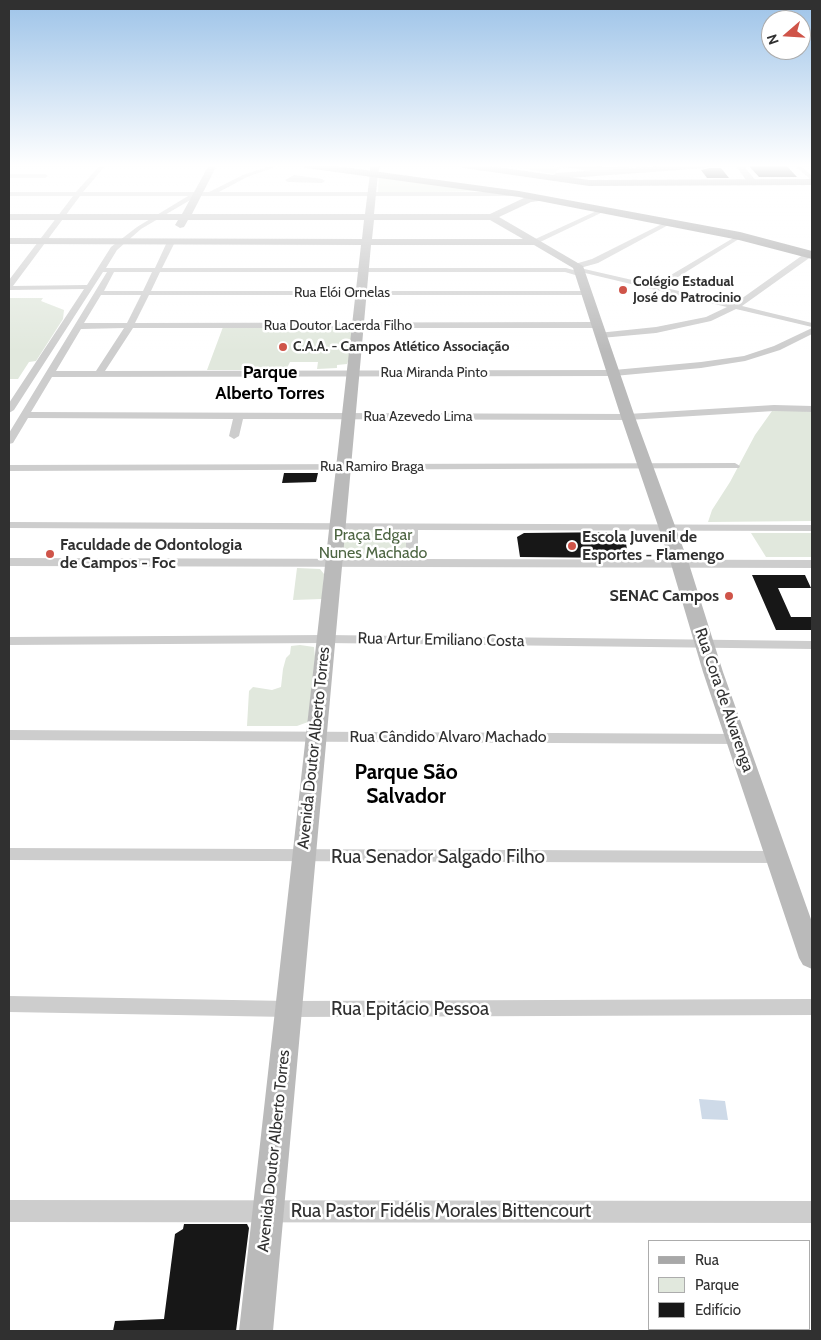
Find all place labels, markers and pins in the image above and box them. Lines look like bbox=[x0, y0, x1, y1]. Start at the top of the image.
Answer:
place label: Colégio Estadual José do Patrocinio bbox=[633, 274, 741, 306]
marker: Colégio Estadual José do Patrocinio bbox=[617, 284, 629, 296]
place label: C.A.A. - Campos Atlético Associação bbox=[293, 339, 510, 355]
marker: C.A.A. - Campos Atlético Associação bbox=[277, 341, 289, 353]
place label: Escola Juvenil de Esportes - Flamengo bbox=[582, 527, 724, 565]
place label: Faculdade de Odontologia de Campos - Foc bbox=[60, 535, 242, 573]
marker: Escola Juvenil de Esportes - Flamengo bbox=[566, 540, 578, 552]
marker: Faculdade de Odontologia de Campos - Foc bbox=[44, 548, 56, 560]
place label: SENAC Campos bbox=[609, 586, 719, 606]
marker: SENAC Campos bbox=[723, 590, 735, 602]

